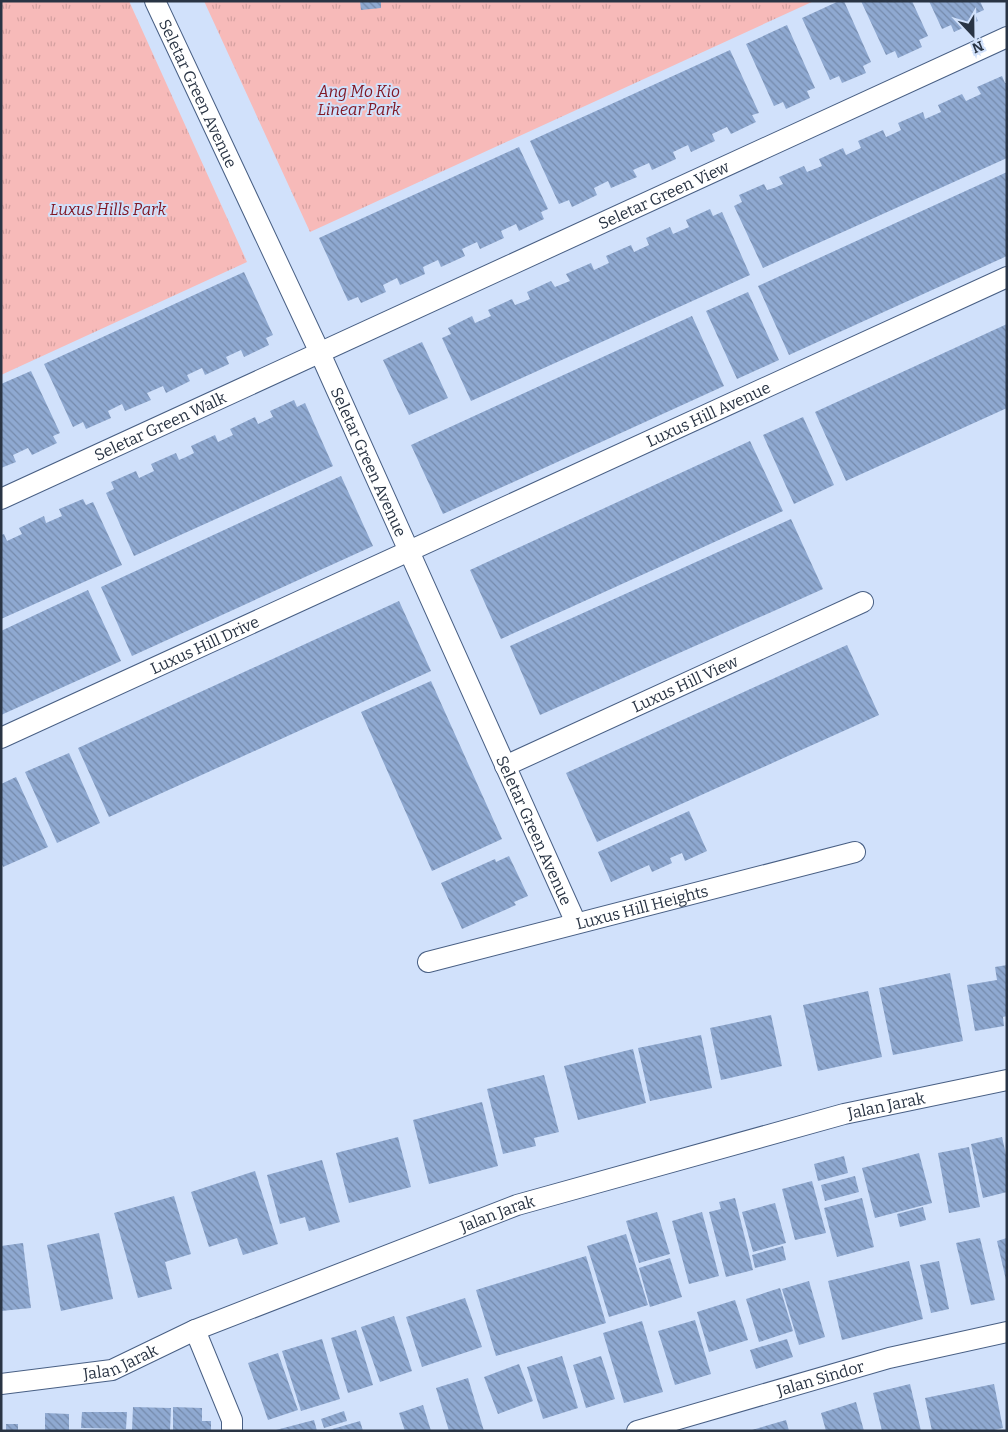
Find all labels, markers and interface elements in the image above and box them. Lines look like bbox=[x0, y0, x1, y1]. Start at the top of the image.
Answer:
north arrow bbox=[948, 10, 998, 60]
street label: Seletar Green Avenue bbox=[155, 16, 241, 171]
text: N bbox=[969, 37, 986, 57]
park label: Ang Mo Kio Linear Park bbox=[317, 82, 401, 119]
street label: Seletar Green View bbox=[595, 156, 732, 233]
park label: Luxus Hills Park bbox=[50, 200, 166, 219]
street label: Luxus Hill Avenue bbox=[643, 377, 773, 450]
street label: Seletar Green Avenue bbox=[327, 384, 411, 540]
street label: Seletar Green Walk bbox=[91, 387, 229, 464]
street label: Luxus Hill Drive bbox=[147, 612, 262, 678]
street label: Luxus Hill View bbox=[629, 651, 741, 716]
street label: Seletar Green Avenue bbox=[493, 753, 576, 908]
street label: Luxus Hill Heights bbox=[574, 881, 710, 933]
street label: Jalan Jarak bbox=[845, 1088, 927, 1123]
street label: Jalan Jarak bbox=[456, 1191, 537, 1236]
street label: Jalan Jarak bbox=[81, 1340, 161, 1383]
street label: Jalan Sindor bbox=[774, 1356, 866, 1400]

